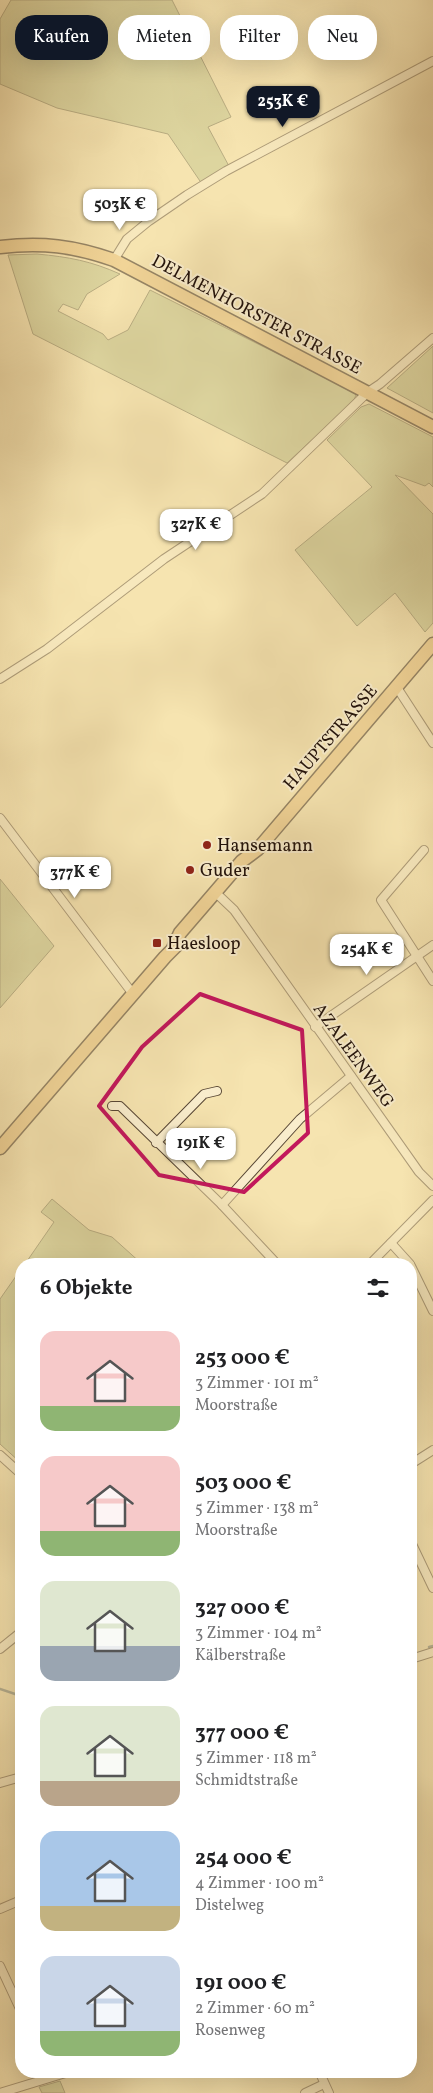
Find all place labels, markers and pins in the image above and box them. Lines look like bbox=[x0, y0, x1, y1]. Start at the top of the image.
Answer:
pin: 253K € bbox=[242, 86, 324, 128]
pin: 503K € bbox=[79, 188, 161, 231]
pin: 327K € bbox=[155, 508, 237, 551]
place label: Hansemann bbox=[217, 834, 313, 859]
marker: Hansemann bbox=[201, 839, 213, 851]
pin: 377K € bbox=[34, 856, 116, 899]
place label: Guder bbox=[200, 859, 250, 884]
marker: Guder bbox=[184, 864, 196, 876]
place label: Haesloop bbox=[167, 932, 241, 957]
pin: 254K € bbox=[326, 934, 408, 976]
marker: Haesloop bbox=[151, 937, 163, 949]
pin: 191K € bbox=[160, 1128, 242, 1170]

